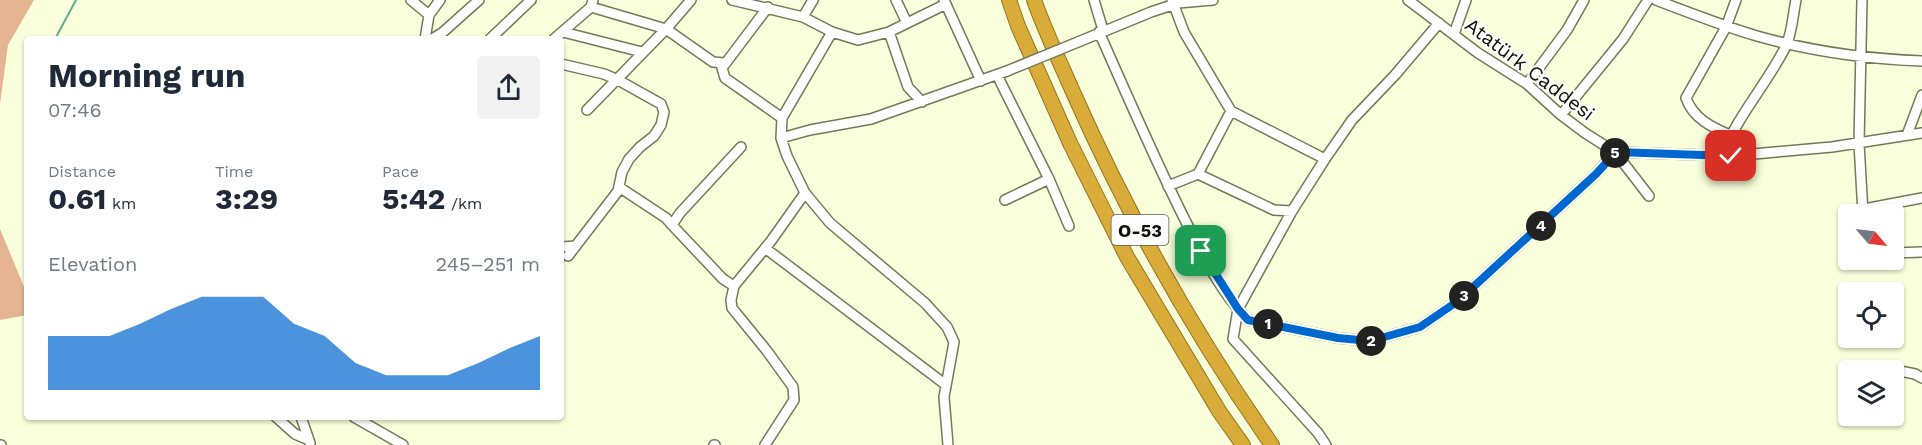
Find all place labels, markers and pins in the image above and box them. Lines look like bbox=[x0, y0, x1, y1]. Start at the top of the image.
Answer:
pin bbox=[1705, 130, 1756, 181]
pin: 5 bbox=[1600, 138, 1630, 168]
pin: 4 bbox=[1526, 211, 1556, 241]
pin bbox=[1175, 225, 1226, 276]
pin: 3 bbox=[1449, 281, 1479, 311]
pin: 1 bbox=[1253, 309, 1283, 339]
pin: 2 bbox=[1356, 326, 1386, 356]

